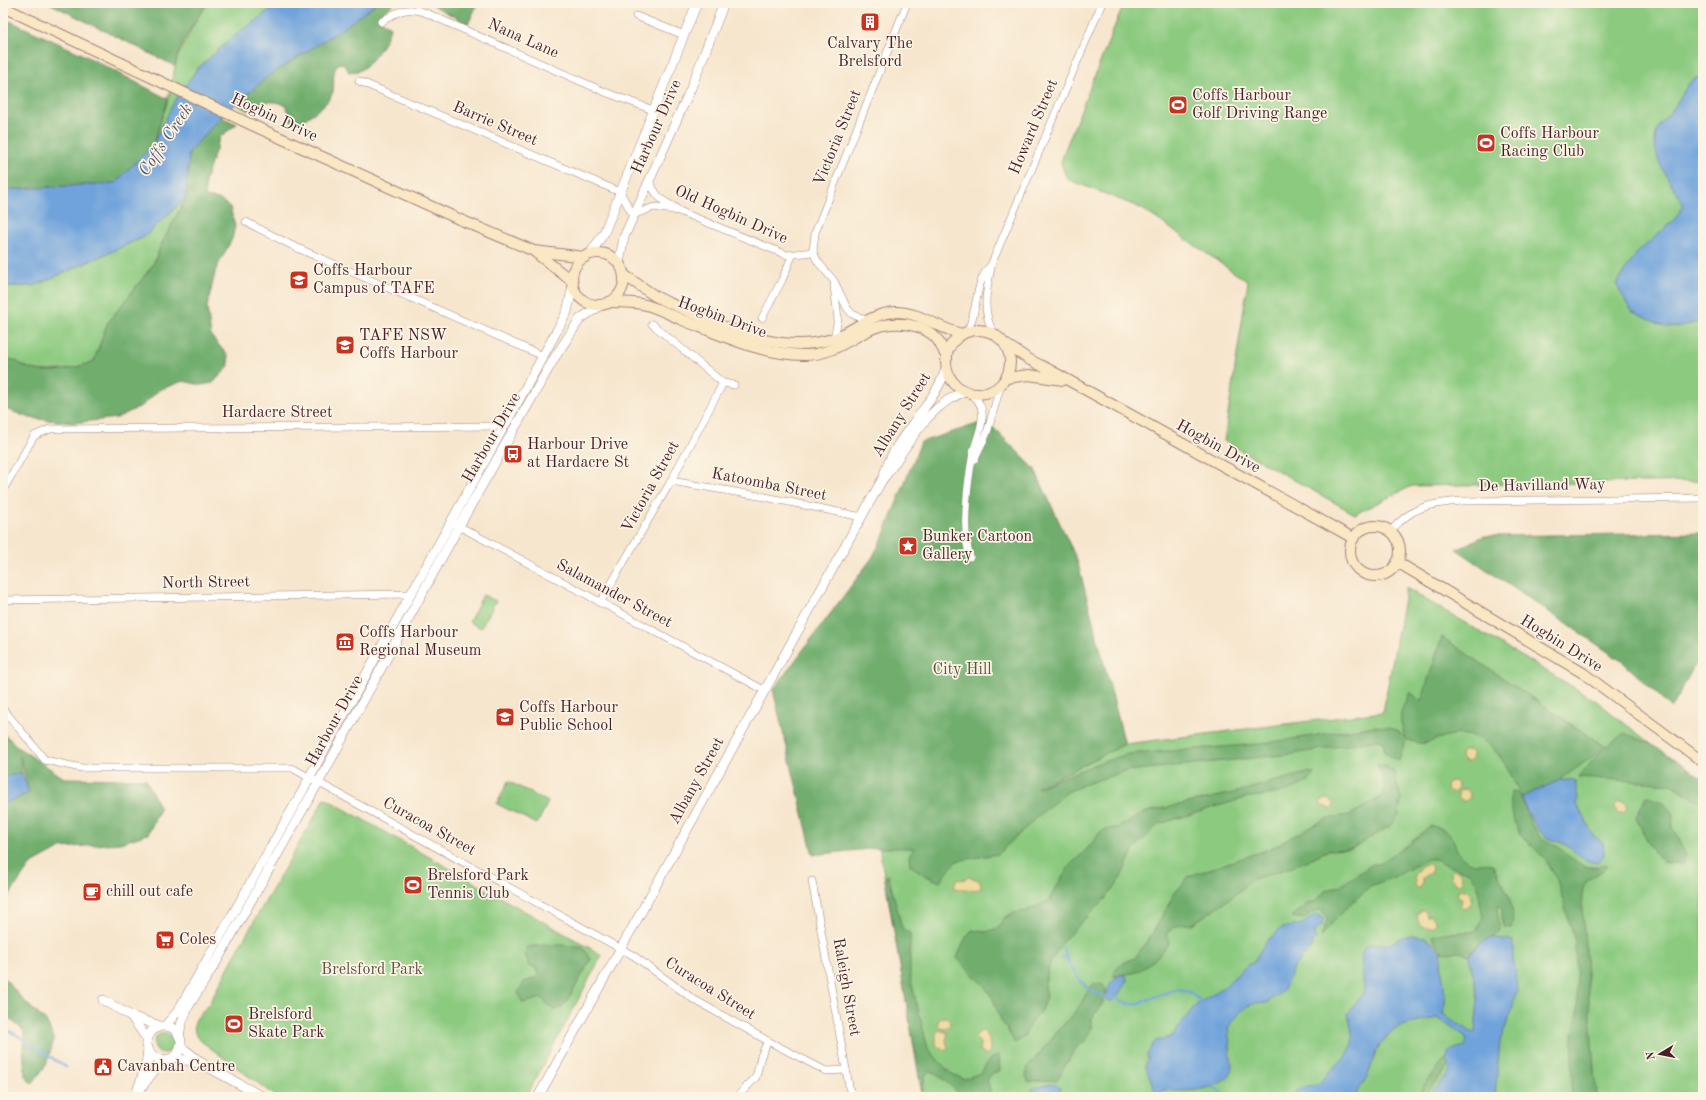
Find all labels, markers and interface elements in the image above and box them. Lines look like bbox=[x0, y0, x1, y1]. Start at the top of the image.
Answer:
building icon: Calvary The Brelsford bbox=[859, 11, 881, 33]
street label: Nana Lane bbox=[485, 16, 561, 62]
place label: Calvary The Brelsford bbox=[827, 36, 913, 70]
street label: Howard Street bbox=[1007, 77, 1061, 177]
street label: Harbour Drive bbox=[629, 78, 685, 176]
street label: Victoria Street bbox=[811, 87, 865, 188]
place label: Coffs Harbour Golf Driving Range bbox=[1192, 88, 1327, 122]
street label: Hogbin Drive bbox=[228, 91, 320, 145]
sports icon: Coffs Harbour Golf Driving Range bbox=[1167, 94, 1189, 116]
street label: Barrie Street bbox=[450, 99, 540, 149]
water label: Coffs Creek bbox=[136, 101, 196, 179]
place label: Coffs Harbour Racing Club bbox=[1500, 126, 1599, 160]
sports icon: Coffs Harbour Racing Club bbox=[1475, 132, 1497, 154]
street label: Old Hogbin Drive bbox=[672, 183, 790, 247]
place label: Coffs Harbour Campus of TAFE bbox=[313, 263, 435, 297]
school or university icon: Coffs Harbour Campus of TAFE bbox=[288, 269, 310, 291]
street label: Hogbin Drive bbox=[675, 295, 769, 341]
place label: TAFE NSW Coffs Harbour bbox=[359, 328, 458, 362]
school or university icon: TAFE NSW Coffs Harbour bbox=[334, 334, 356, 356]
street label: Albany Street bbox=[870, 369, 935, 460]
street label: Harbour Drive bbox=[460, 390, 524, 486]
street label: Hardacre Street bbox=[221, 405, 333, 421]
street label: Hogbin Drive bbox=[1173, 417, 1263, 477]
place label: Harbour Drive at Hardacre St bbox=[527, 437, 630, 471]
street label: Victoria Street bbox=[619, 438, 683, 536]
bus stop icon: Harbour Drive at Hardacre St bbox=[502, 443, 524, 465]
street label: Katoomba Street bbox=[710, 466, 828, 504]
street label: De Havilland Way bbox=[1478, 477, 1606, 495]
place label: Bunker Cartoon Gallery bbox=[922, 529, 1033, 563]
place icon: Bunker Cartoon Gallery bbox=[897, 535, 919, 557]
street label: Salamander Street bbox=[554, 557, 675, 631]
street label: North Street bbox=[162, 574, 251, 592]
street label: Hogbin Drive bbox=[1517, 613, 1605, 675]
place label: Coffs Harbour Regional Museum bbox=[359, 625, 482, 659]
museum icon: Coffs Harbour Regional Museum bbox=[334, 631, 356, 653]
park label: City Hill bbox=[932, 662, 992, 678]
street label: Harbour Drive bbox=[303, 673, 367, 769]
place label: Coffs Harbour Public School bbox=[519, 700, 618, 734]
school or university icon: Coffs Harbour Public School bbox=[494, 706, 516, 728]
street label: Albany Street bbox=[667, 735, 728, 827]
street label: Curacoa Street bbox=[380, 795, 478, 859]
place label: Brelsford Park Tennis Club bbox=[427, 868, 529, 902]
sports icon: Brelsford Park Tennis Club bbox=[402, 874, 424, 896]
cafe icon: chill out cafe bbox=[81, 881, 103, 903]
place label: chill out cafe bbox=[106, 884, 193, 900]
supermarket icon: Coles bbox=[154, 929, 176, 951]
place label: Coles bbox=[179, 932, 216, 948]
street label: Raleigh Street bbox=[829, 937, 863, 1038]
street label: Curacoa Street bbox=[662, 955, 758, 1023]
park label: Brelsford Park bbox=[321, 962, 423, 978]
place label: Brelsford Skate Park bbox=[248, 1007, 325, 1041]
sports icon: Brelsford Skate Park bbox=[223, 1013, 245, 1035]
north arrow bbox=[1640, 1034, 1680, 1074]
text: N bbox=[1645, 1050, 1658, 1061]
public building icon: Cavanbah Centre bbox=[92, 1056, 114, 1078]
place label: Cavanbah Centre bbox=[117, 1059, 235, 1075]

